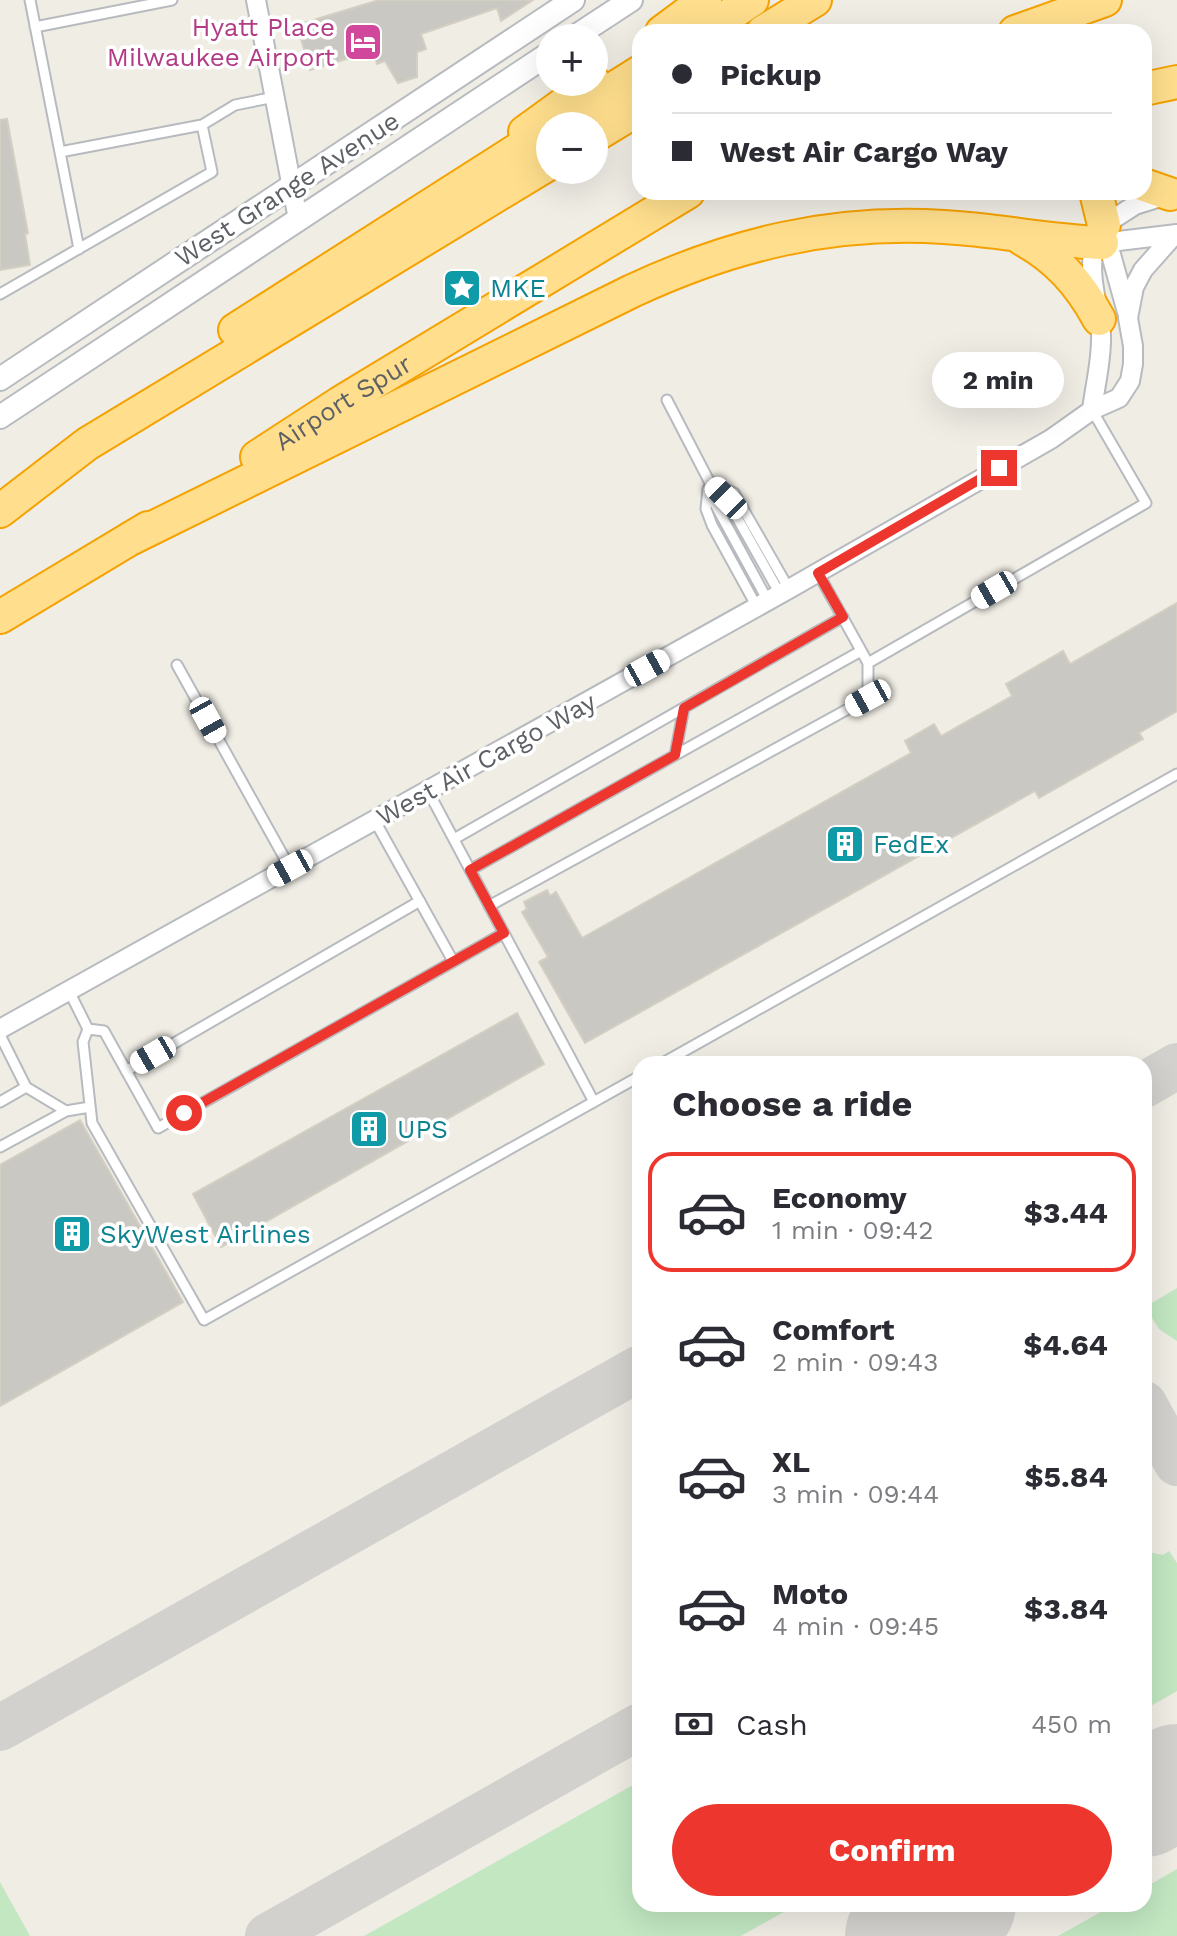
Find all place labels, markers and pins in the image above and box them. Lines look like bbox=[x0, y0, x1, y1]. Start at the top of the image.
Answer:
place label: Hyatt Place Milwaukee Airport bbox=[107, 12, 335, 72]
hotel icon: Hyatt Place Milwaukee Airport bbox=[342, 21, 384, 63]
place icon: MKE bbox=[441, 267, 483, 309]
place label: MKE bbox=[490, 273, 546, 303]
building icon: FedEx bbox=[824, 823, 866, 865]
place label: FedEx bbox=[873, 829, 949, 859]
building icon: UPS bbox=[348, 1108, 390, 1150]
place label: UPS bbox=[397, 1114, 448, 1144]
building icon: SkyWest Airlines bbox=[51, 1213, 93, 1255]
place label: SkyWest Airlines bbox=[100, 1219, 311, 1249]

